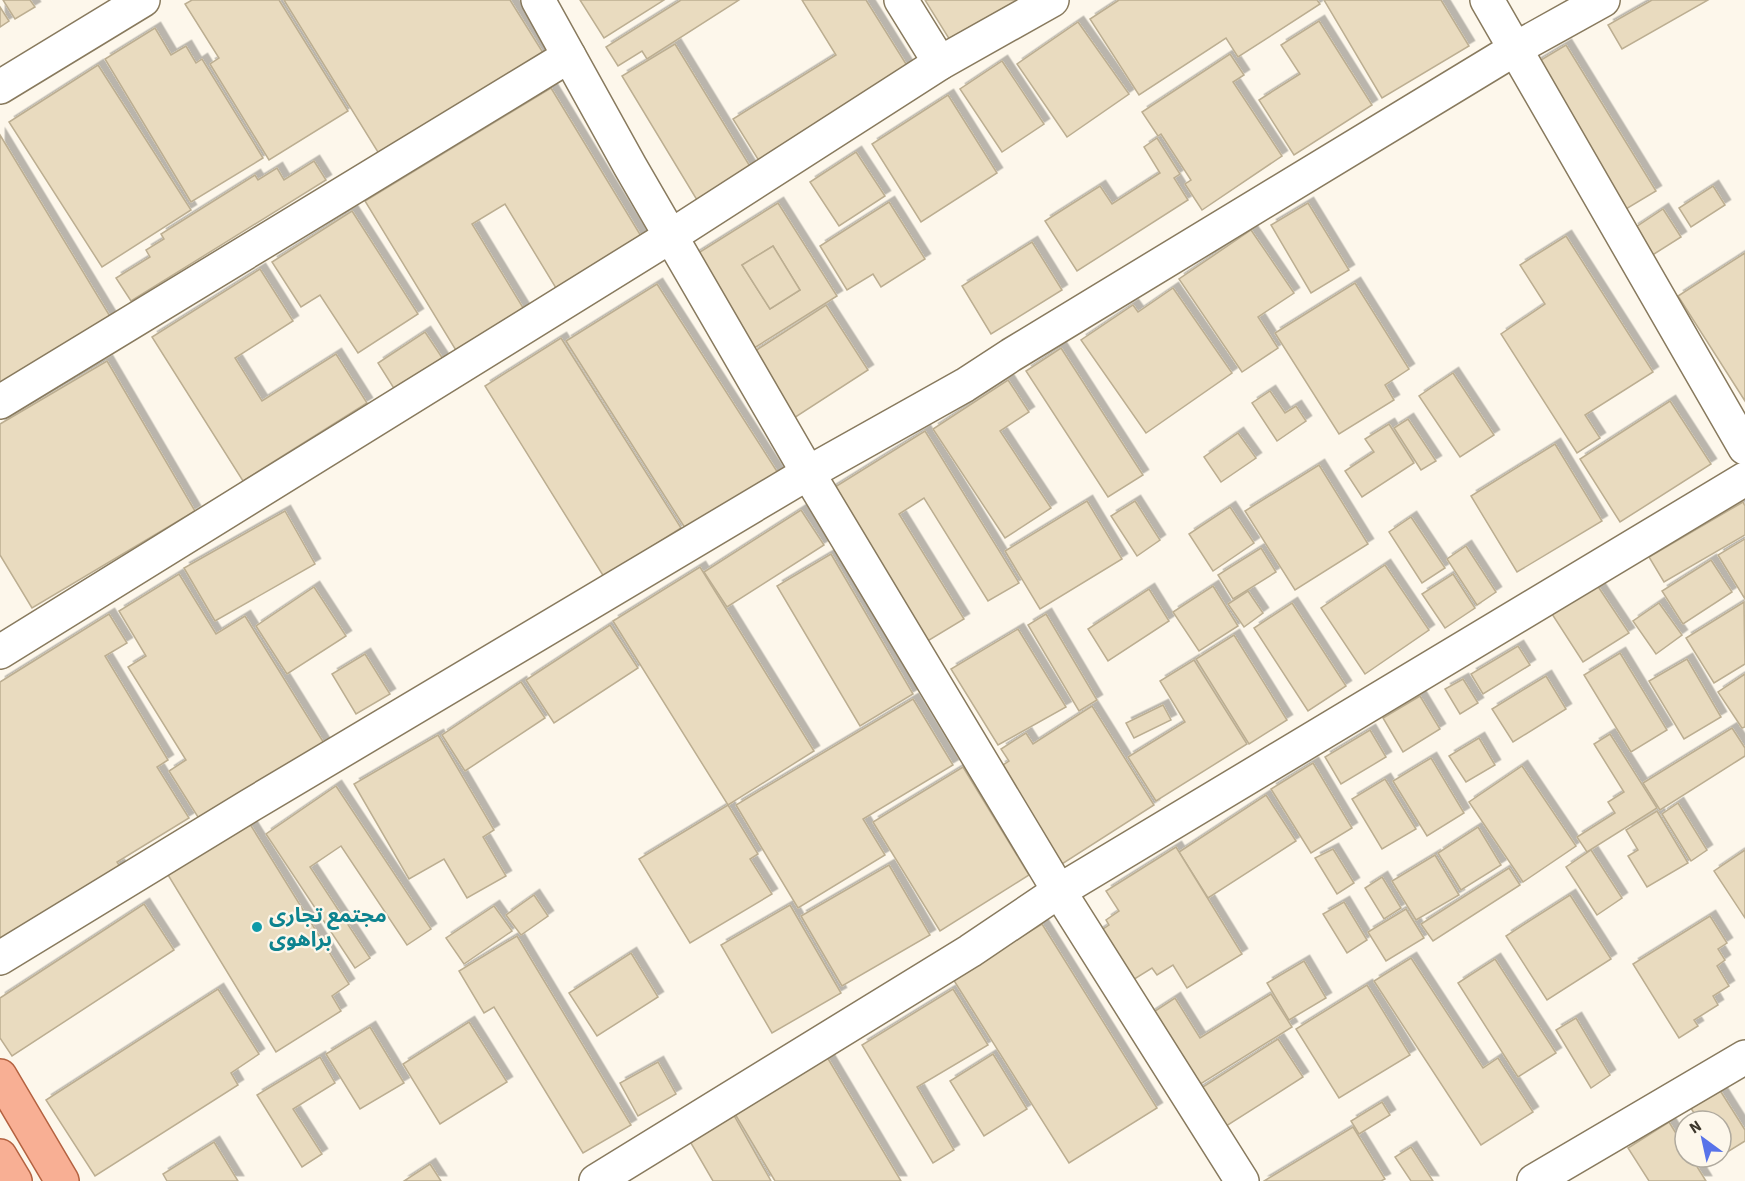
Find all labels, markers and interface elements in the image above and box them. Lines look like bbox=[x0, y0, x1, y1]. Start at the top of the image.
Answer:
place label: مجتمع تجاری براهوی bbox=[269, 900, 387, 954]
marker: مجتمع تجاری براهوی bbox=[250, 920, 264, 934]
north arrow bbox=[1673, 1109, 1733, 1169]
text: N bbox=[1685, 1115, 1706, 1139]

